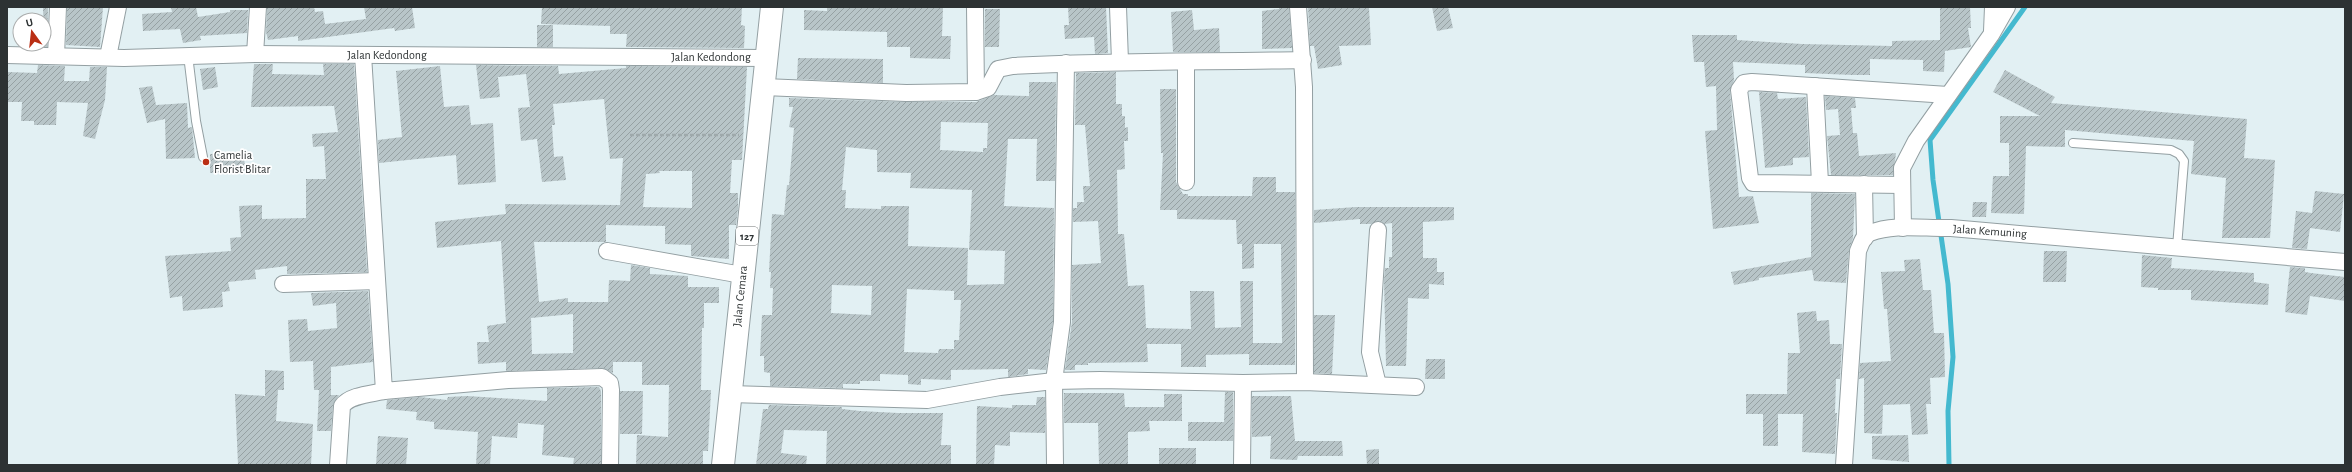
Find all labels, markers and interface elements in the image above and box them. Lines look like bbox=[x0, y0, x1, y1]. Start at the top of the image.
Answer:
north arrow bbox=[12, 12, 52, 52]
text: U bbox=[25, 17, 34, 29]
street label: Jalan Kedondong bbox=[347, 49, 427, 61]
street label: Jalan Kedondong bbox=[671, 51, 751, 63]
place label: Camelia Florist Blitar bbox=[214, 149, 271, 175]
marker: Camelia Florist Blitar bbox=[201, 157, 211, 167]
street label: Jalan Kemuning bbox=[1953, 222, 2028, 240]
road number: 127 bbox=[736, 227, 758, 245]
street label: Jalan Cemara bbox=[731, 264, 749, 327]

